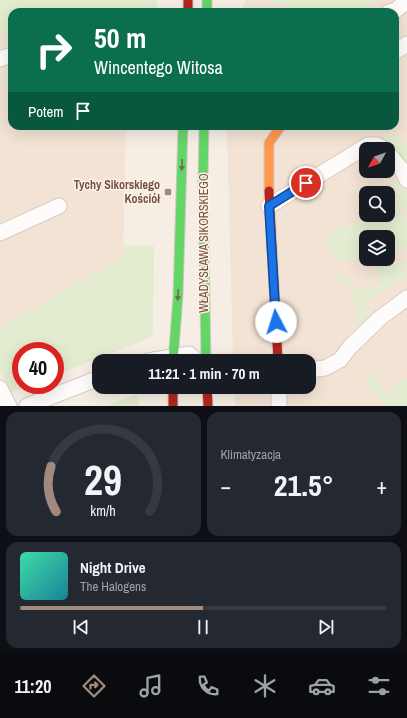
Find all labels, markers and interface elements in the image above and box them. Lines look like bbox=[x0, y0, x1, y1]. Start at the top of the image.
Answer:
text: 50 m bbox=[94, 19, 146, 57]
icon: right bbox=[28, 24, 80, 76]
text: Wincentego Witosa bbox=[94, 55, 223, 80]
icon: arrive bbox=[72, 100, 94, 122]
text: Potem bbox=[28, 101, 64, 122]
north arrow bbox=[359, 142, 395, 178]
map controls bbox=[359, 142, 395, 266]
one-way arrow bbox=[179, 159, 185, 172]
pin bbox=[289, 166, 323, 200]
icon: arrive bbox=[295, 172, 317, 194]
street label: WŁADYSŁAWA SIKORSKIEGO bbox=[196, 173, 212, 313]
place label: Tychy Sikorskiego Kościół bbox=[74, 177, 161, 207]
button: search bbox=[359, 186, 395, 222]
marker: Tychy Sikorskiego Kościół bbox=[163, 187, 173, 197]
button: layers bbox=[359, 230, 395, 266]
one-way arrow bbox=[174, 289, 181, 301]
position arrow bbox=[255, 301, 297, 343]
speed limit sign: 40 bbox=[12, 342, 64, 394]
text: 11:21 · 1 min · 70 m bbox=[148, 363, 260, 384]
text: Klimatyzacja bbox=[221, 446, 281, 463]
text: 29 bbox=[84, 452, 122, 508]
text: 21.5° bbox=[274, 465, 334, 505]
text: − bbox=[221, 471, 231, 501]
text: + bbox=[376, 471, 387, 501]
text: km/h bbox=[91, 501, 116, 520]
text: Night Drive bbox=[80, 557, 146, 578]
text: The Halogens bbox=[80, 578, 146, 595]
icon: previous bbox=[70, 616, 92, 638]
icon: pause bbox=[192, 616, 214, 638]
icon: next bbox=[315, 616, 337, 638]
icon: directions bbox=[80, 672, 108, 700]
icon: music bbox=[137, 672, 165, 700]
icon: phone bbox=[194, 672, 222, 700]
icon: climate bbox=[251, 672, 279, 700]
icon: car bbox=[308, 672, 336, 700]
icon: filters bbox=[365, 672, 393, 700]
text: 11:20 bbox=[14, 674, 51, 699]

